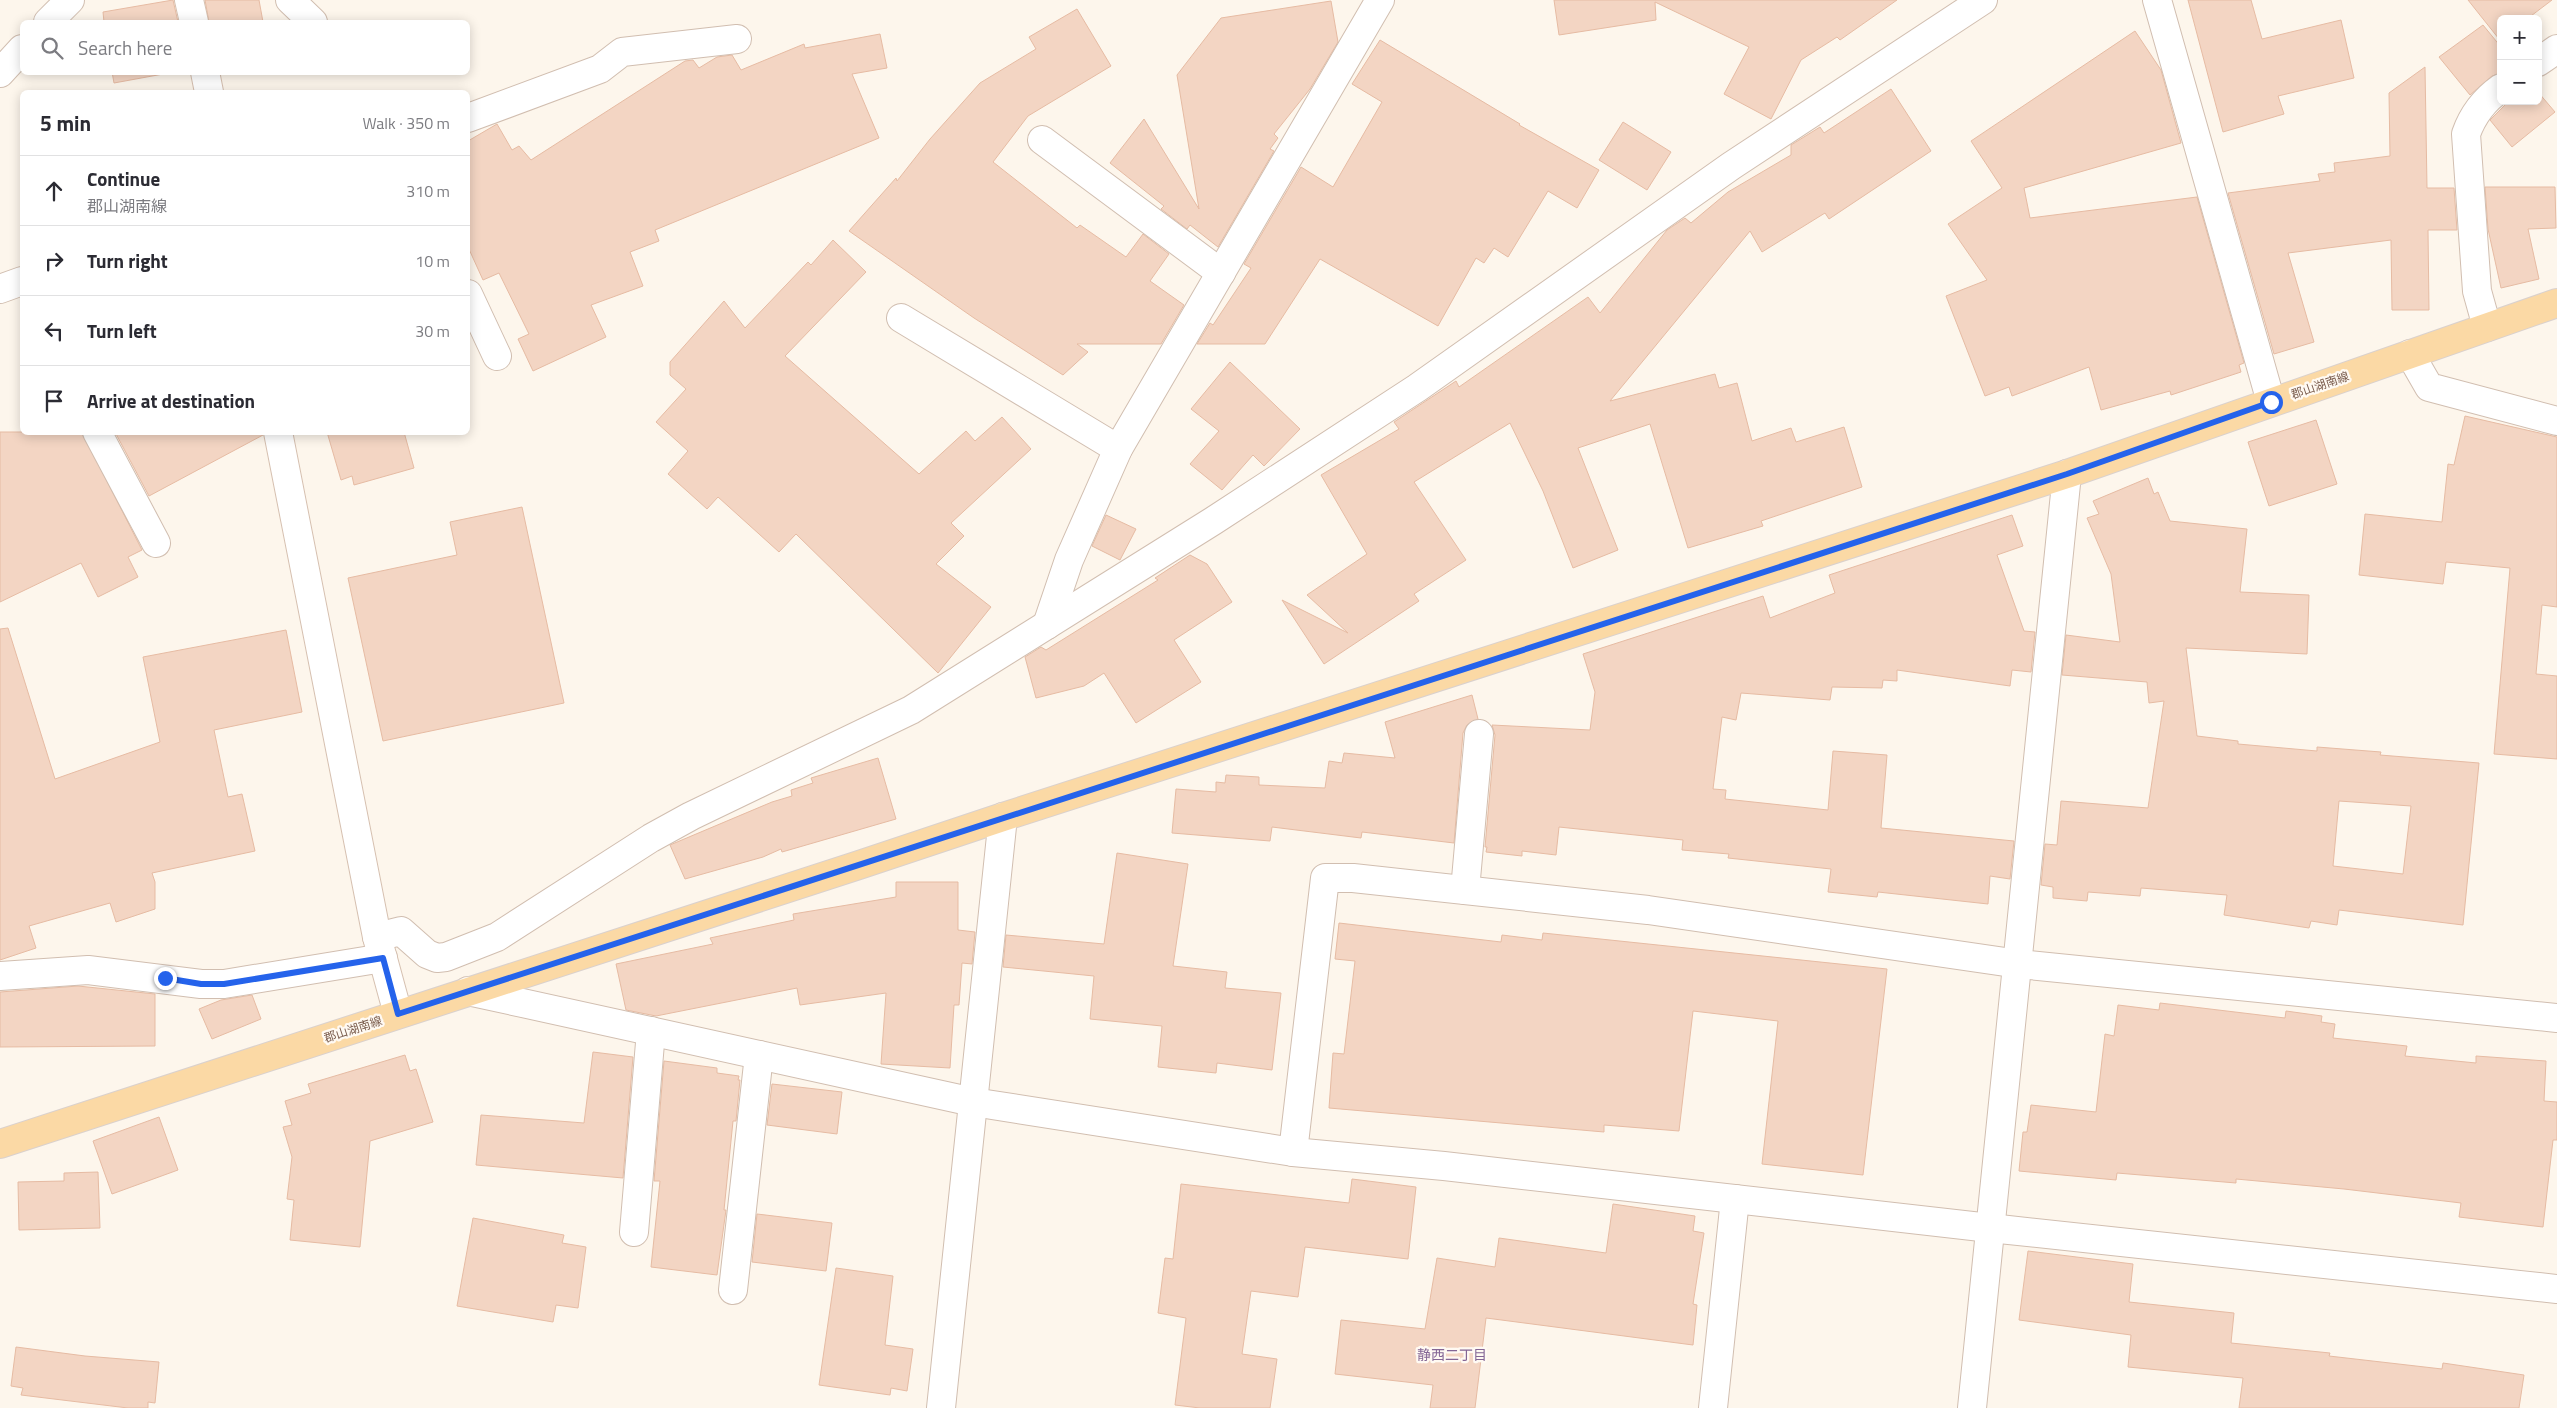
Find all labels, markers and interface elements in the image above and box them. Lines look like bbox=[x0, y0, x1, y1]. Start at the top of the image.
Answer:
map controls bbox=[2497, 15, 2542, 105]
button: + bbox=[2497, 15, 2542, 60]
search box bbox=[20, 20, 470, 75]
text: Search here bbox=[78, 33, 172, 62]
icon: search bbox=[38, 34, 66, 62]
button: − bbox=[2497, 60, 2542, 105]
text: 5 min bbox=[40, 107, 91, 139]
text: Walk · 350 m bbox=[362, 111, 450, 135]
text: Continue bbox=[87, 164, 160, 193]
icon: ahead bbox=[40, 177, 68, 205]
text: 310 m bbox=[406, 179, 450, 203]
text: 郡山湖南線 bbox=[87, 194, 167, 218]
text: Turn right bbox=[87, 246, 168, 275]
icon: right bbox=[40, 247, 68, 275]
text: 10 m bbox=[415, 249, 450, 273]
text: Turn left bbox=[87, 316, 157, 345]
icon: left bbox=[40, 317, 68, 345]
text: 30 m bbox=[415, 319, 450, 343]
street label: 郡山湖南線 bbox=[2289, 366, 2351, 404]
text: Arrive at destination bbox=[87, 386, 255, 415]
icon: arrive bbox=[40, 387, 68, 415]
route start bbox=[2260, 391, 2283, 414]
route end bbox=[154, 967, 177, 990]
street label: 郡山湖南線 bbox=[322, 1011, 384, 1047]
district label: 静西二丁目 bbox=[1417, 1344, 1487, 1365]

